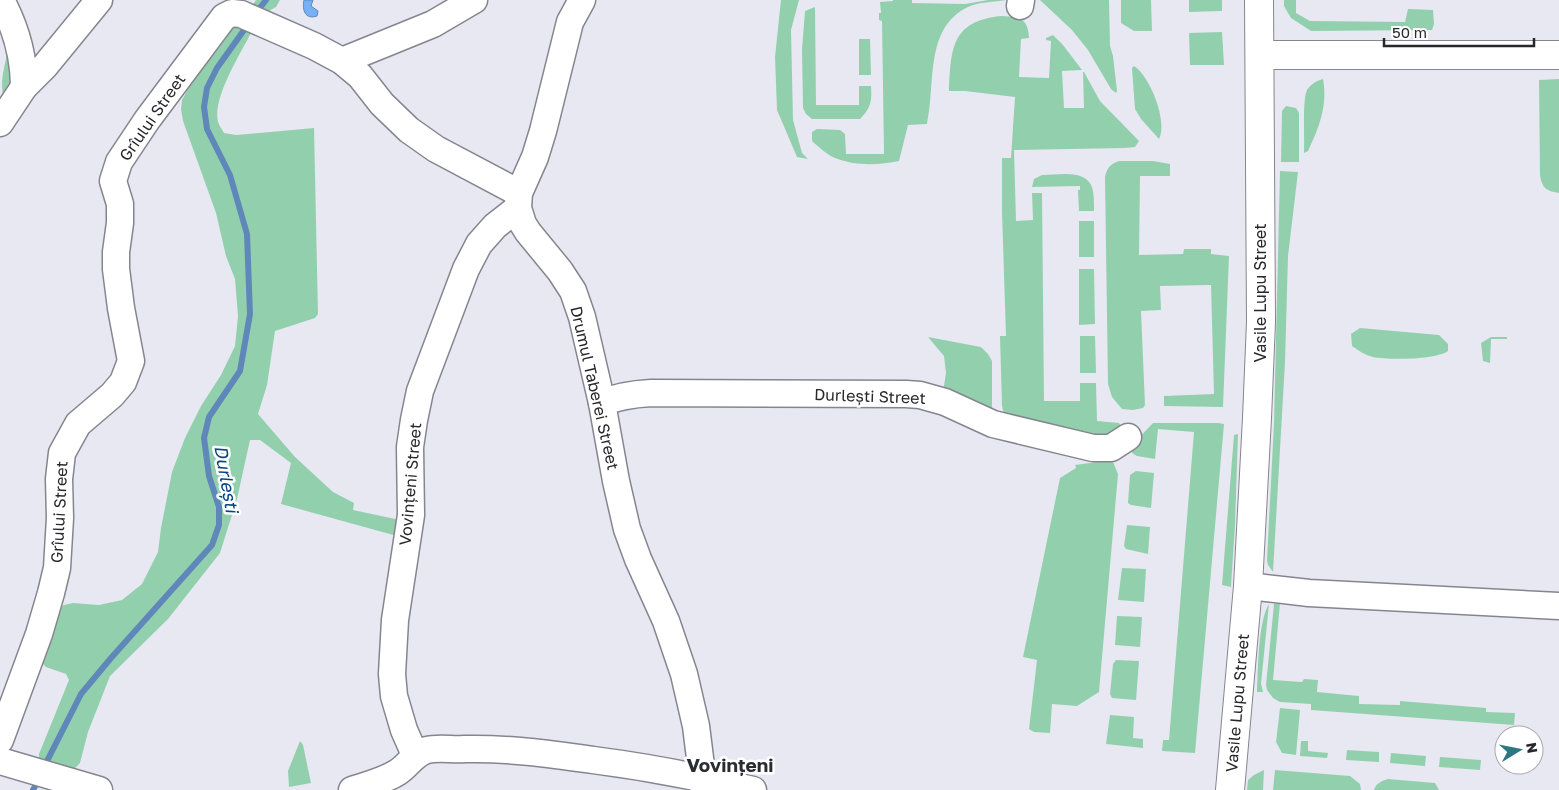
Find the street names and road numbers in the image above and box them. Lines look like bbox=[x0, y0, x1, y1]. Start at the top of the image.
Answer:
street label: Grîului Street bbox=[115, 70, 189, 164]
street label: Vasile Lupu Street bbox=[1250, 223, 1270, 363]
street label: Drumul Taberei Street bbox=[566, 304, 624, 472]
street label: Durlești Street bbox=[814, 384, 926, 408]
street label: Vovințeni Street bbox=[395, 422, 425, 546]
street label: Grîului Street bbox=[46, 461, 72, 563]
street label: Vasile Lupu Street bbox=[1221, 633, 1253, 773]

